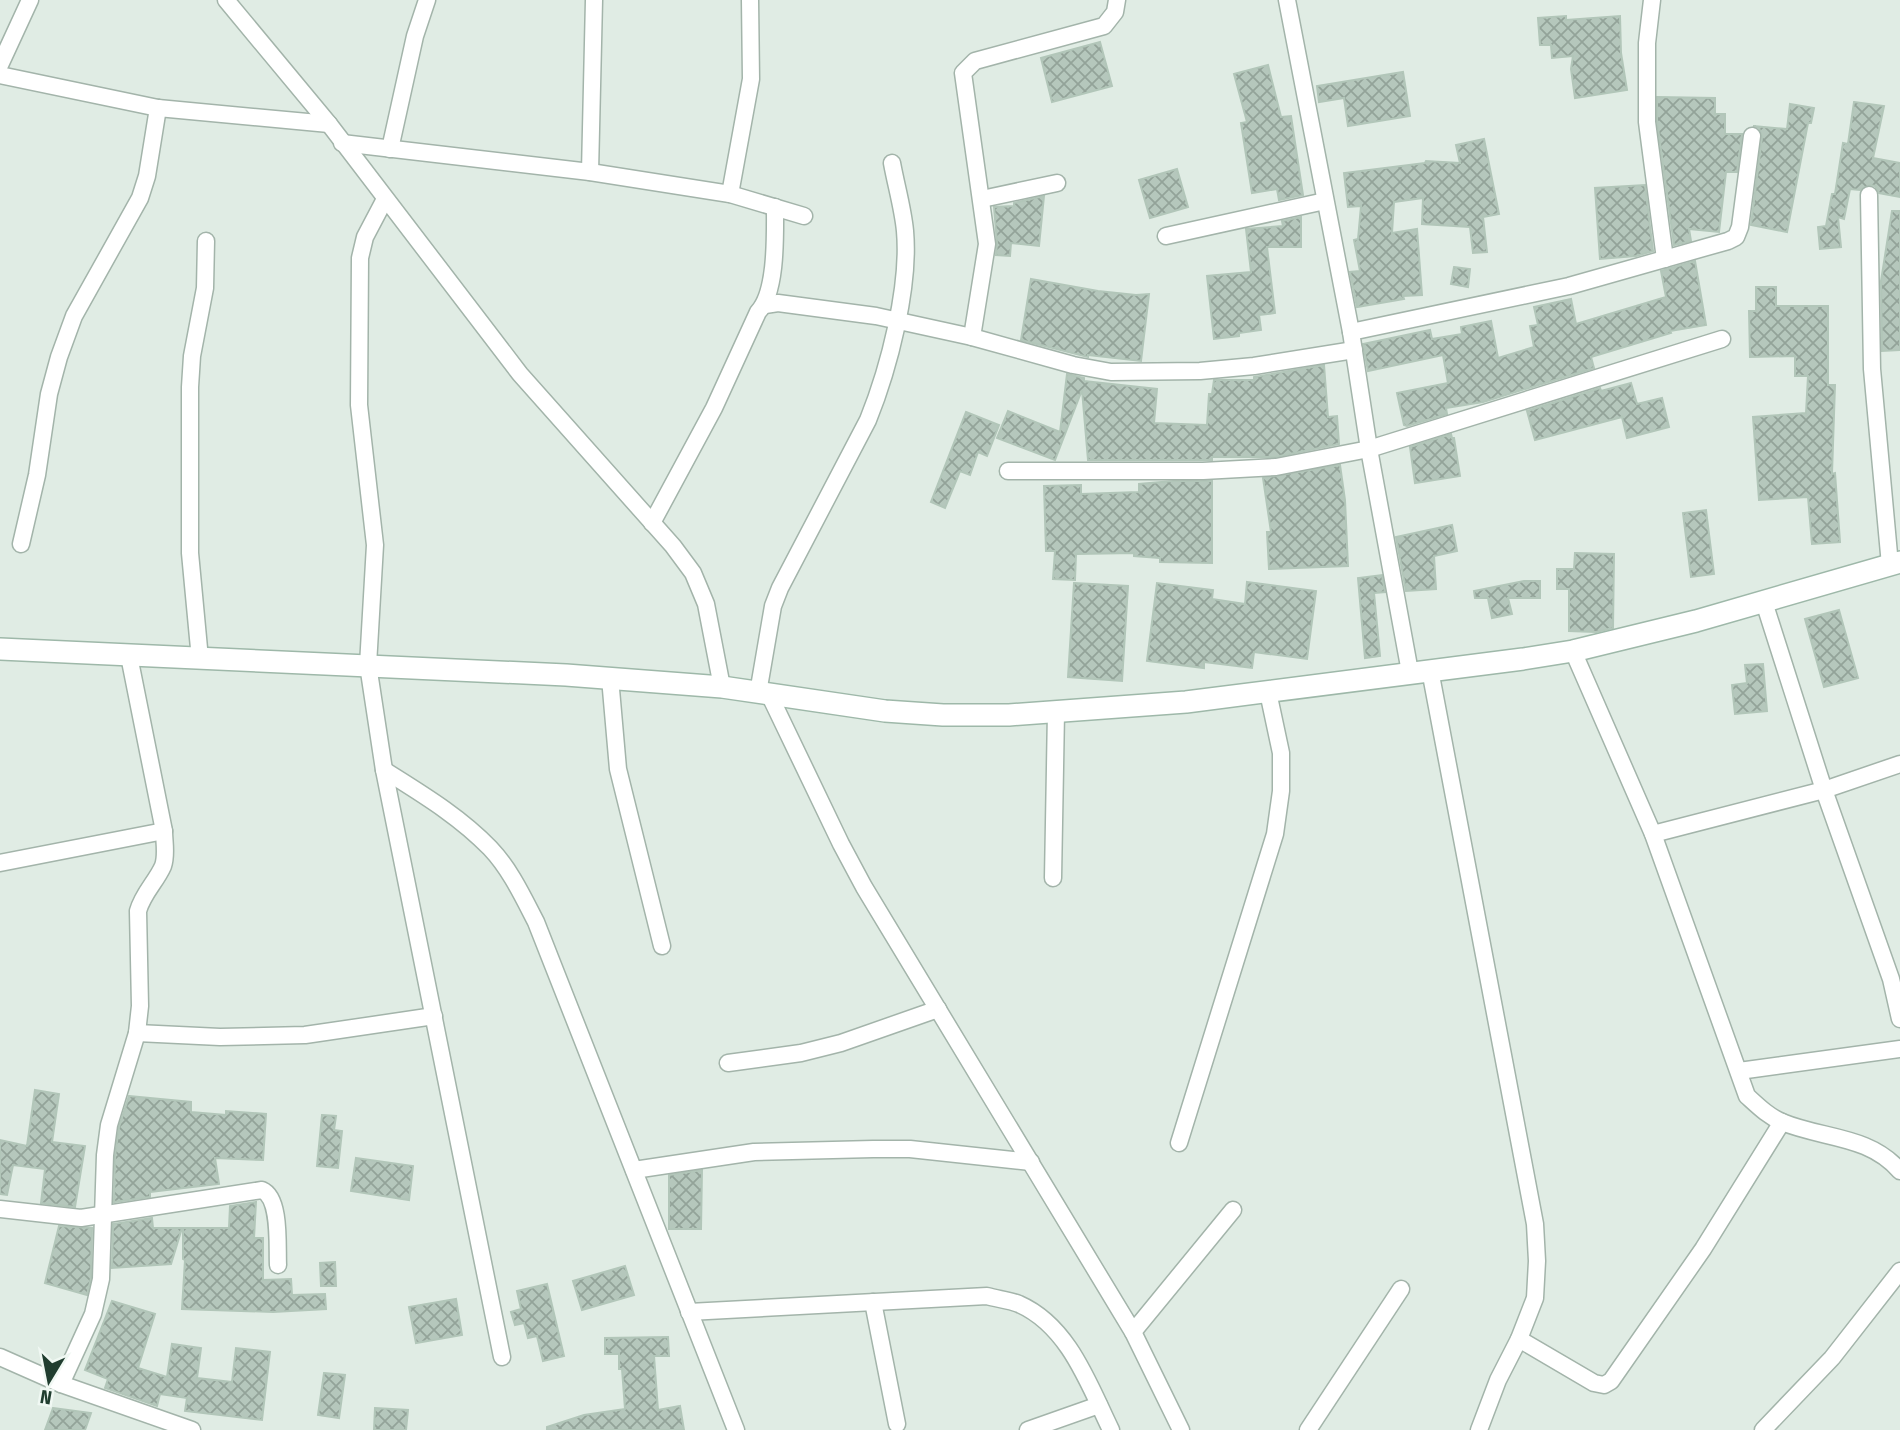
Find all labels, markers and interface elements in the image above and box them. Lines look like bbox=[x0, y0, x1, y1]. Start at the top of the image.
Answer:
north arrow bbox=[14, 1346, 84, 1416]
text: N bbox=[39, 1385, 54, 1410]

